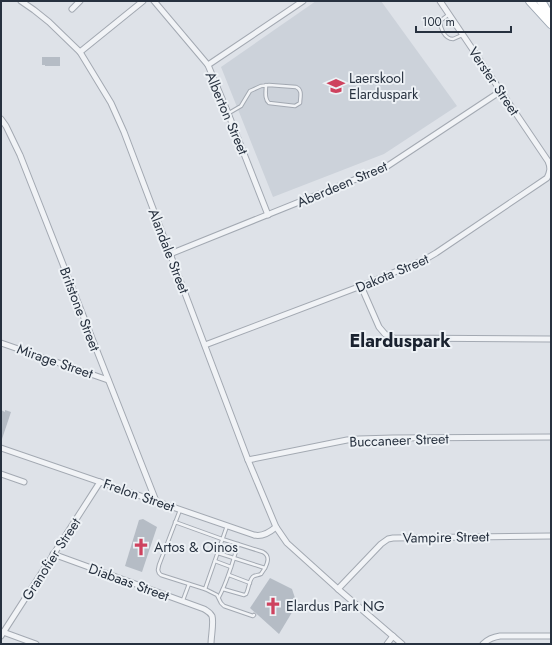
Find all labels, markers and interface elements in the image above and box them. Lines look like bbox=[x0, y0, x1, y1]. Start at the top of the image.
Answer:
scale bar bbox=[416, 8, 511, 34]
text: 100 m bbox=[422, 13, 455, 31]
street label: Verster Street bbox=[464, 43, 525, 120]
street label: Alberton Street bbox=[201, 68, 254, 158]
place label: Laerskool Elarduspark bbox=[349, 68, 419, 104]
school or university icon: Laerskool Elarduspark bbox=[326, 76, 346, 96]
street label: Aberdeen Street bbox=[294, 156, 391, 212]
street label: Alandale Street bbox=[144, 206, 195, 297]
street label: Dakota Street bbox=[352, 248, 432, 297]
street label: Britstone Street bbox=[55, 264, 105, 354]
district label: Elarduspark bbox=[349, 328, 451, 354]
street label: Mirage Street bbox=[14, 339, 96, 384]
street label: Buccaneer Street bbox=[349, 428, 450, 452]
street label: Frelon Street bbox=[101, 473, 178, 517]
street label: Granofier Street bbox=[17, 513, 86, 604]
street label: Vampire Street bbox=[403, 526, 490, 548]
church icon: Artos & Oinos bbox=[131, 537, 151, 557]
place label: Artos & Oinos bbox=[154, 537, 238, 557]
street label: Diabaas Street bbox=[86, 558, 173, 606]
church icon: Elardus Park NG bbox=[263, 596, 283, 616]
place label: Elardus Park NG bbox=[286, 596, 385, 616]

